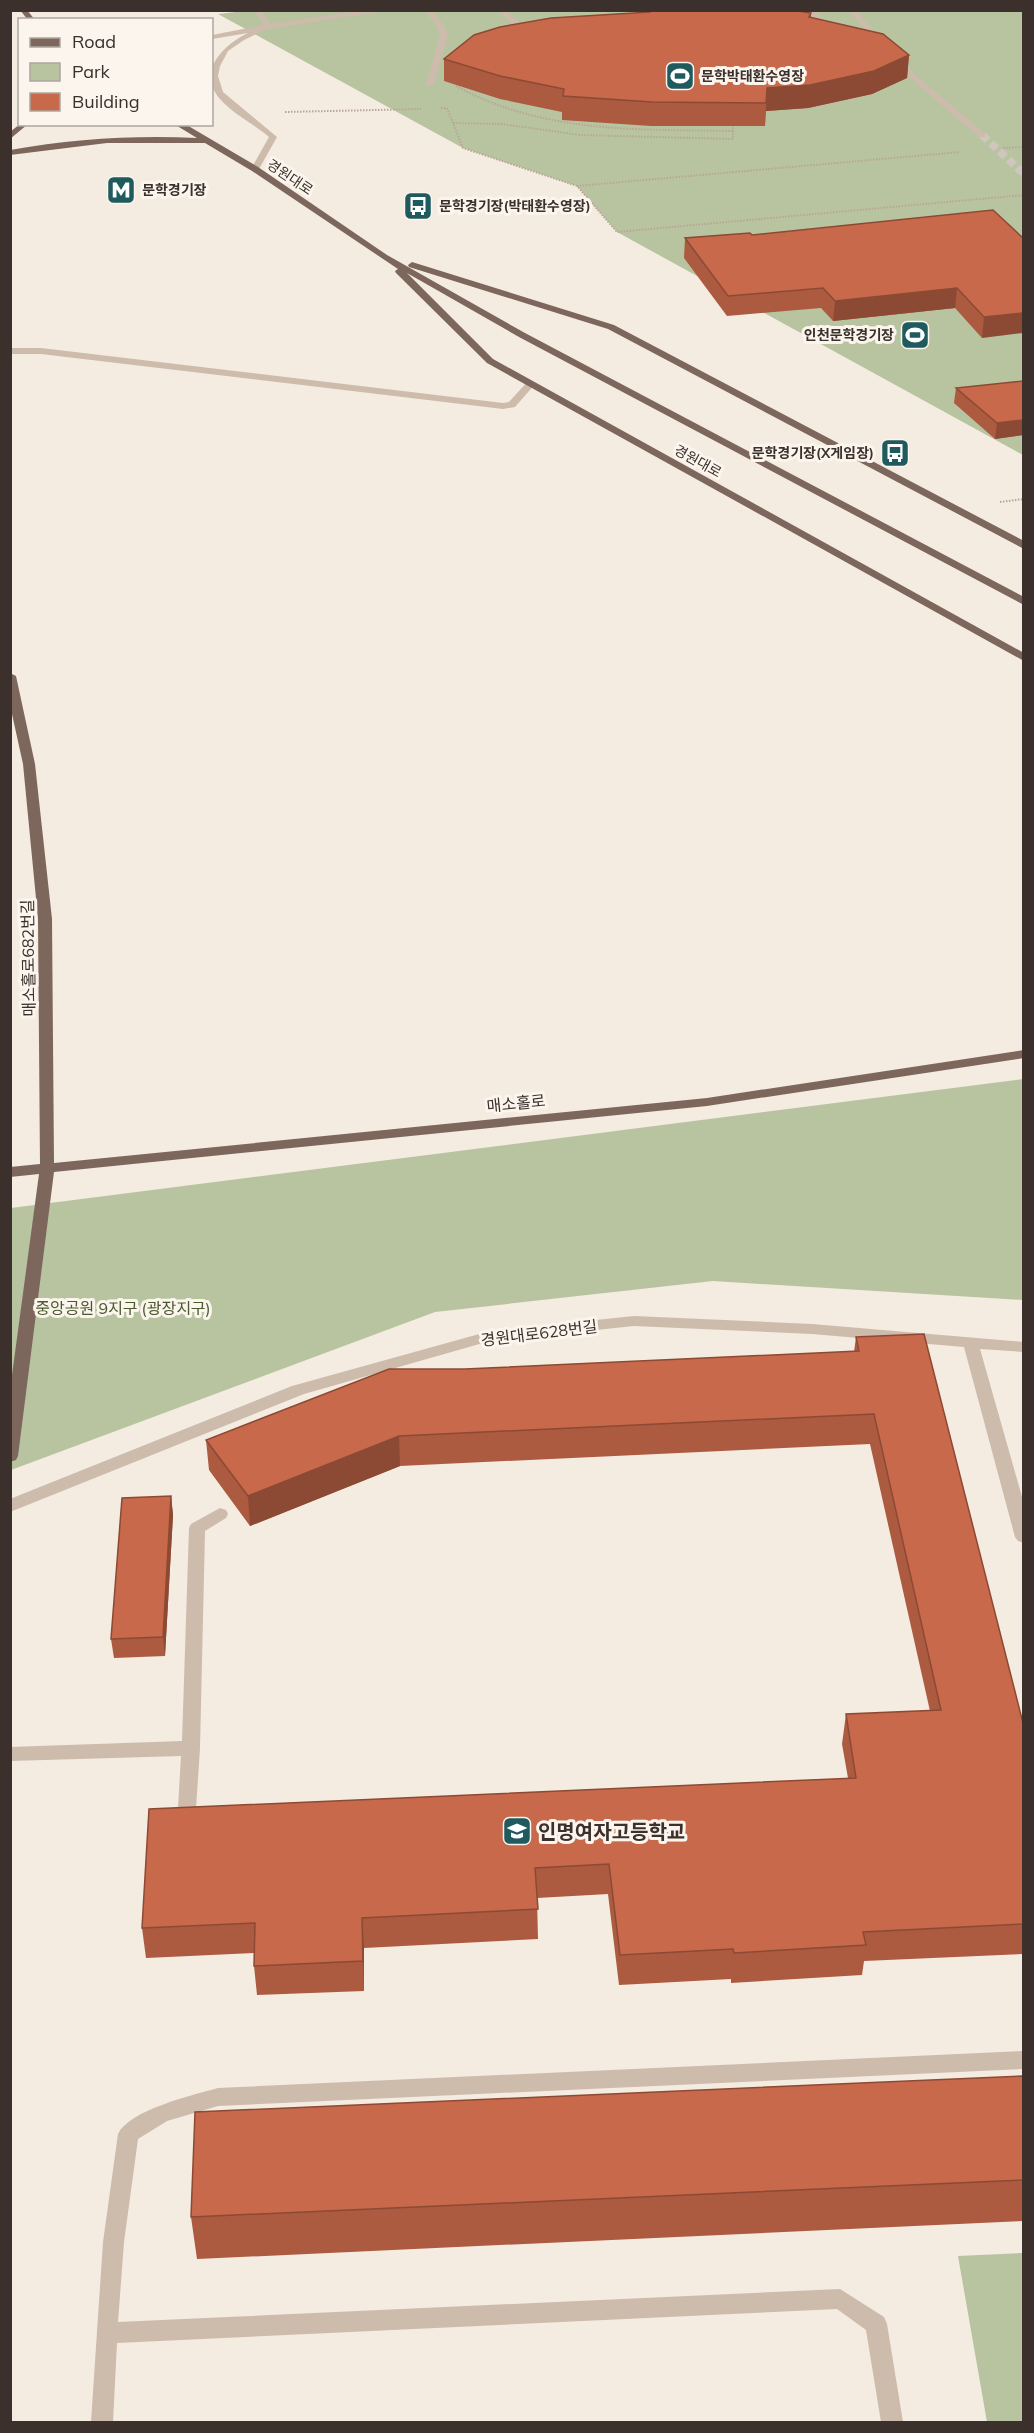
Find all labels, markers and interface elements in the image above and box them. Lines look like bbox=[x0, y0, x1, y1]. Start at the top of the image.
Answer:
legend bbox=[18, 18, 213, 126]
text: Road bbox=[72, 30, 116, 53]
text: Park bbox=[72, 60, 111, 83]
sports icon: 문학박태환수영장 bbox=[664, 60, 696, 92]
place label: 문학박태환수영장 bbox=[701, 67, 804, 85]
text: Building bbox=[72, 90, 140, 113]
street label: 경원대로 bbox=[264, 155, 316, 199]
metro station icon: 문학경기장 bbox=[105, 174, 137, 206]
place label: 문학경기장 bbox=[142, 181, 207, 199]
bus stop icon: 문학경기장(박태환수영장) bbox=[402, 190, 434, 222]
place label: 문학경기장(박태환수영장) bbox=[439, 197, 591, 215]
sports icon: 인천문학경기장 bbox=[899, 319, 931, 351]
place label: 인천문학경기장 bbox=[804, 326, 894, 344]
bus stop icon: 문학경기장(X게임장) bbox=[879, 437, 911, 469]
street label: 경원대로 bbox=[671, 441, 725, 481]
place label: 문학경기장(X게임장) bbox=[752, 444, 874, 462]
street label: 매소홀로682번길 bbox=[17, 899, 39, 1017]
street label: 매소홀로 bbox=[486, 1090, 547, 1116]
park label: 중앙공원 9지구 (광장지구) bbox=[35, 1298, 211, 1318]
street label: 경원대로628번길 bbox=[480, 1316, 598, 1350]
school or university icon: 인명여자고등학교 bbox=[501, 1815, 533, 1847]
place label: 인명여자고등학교 bbox=[538, 1819, 685, 1844]

